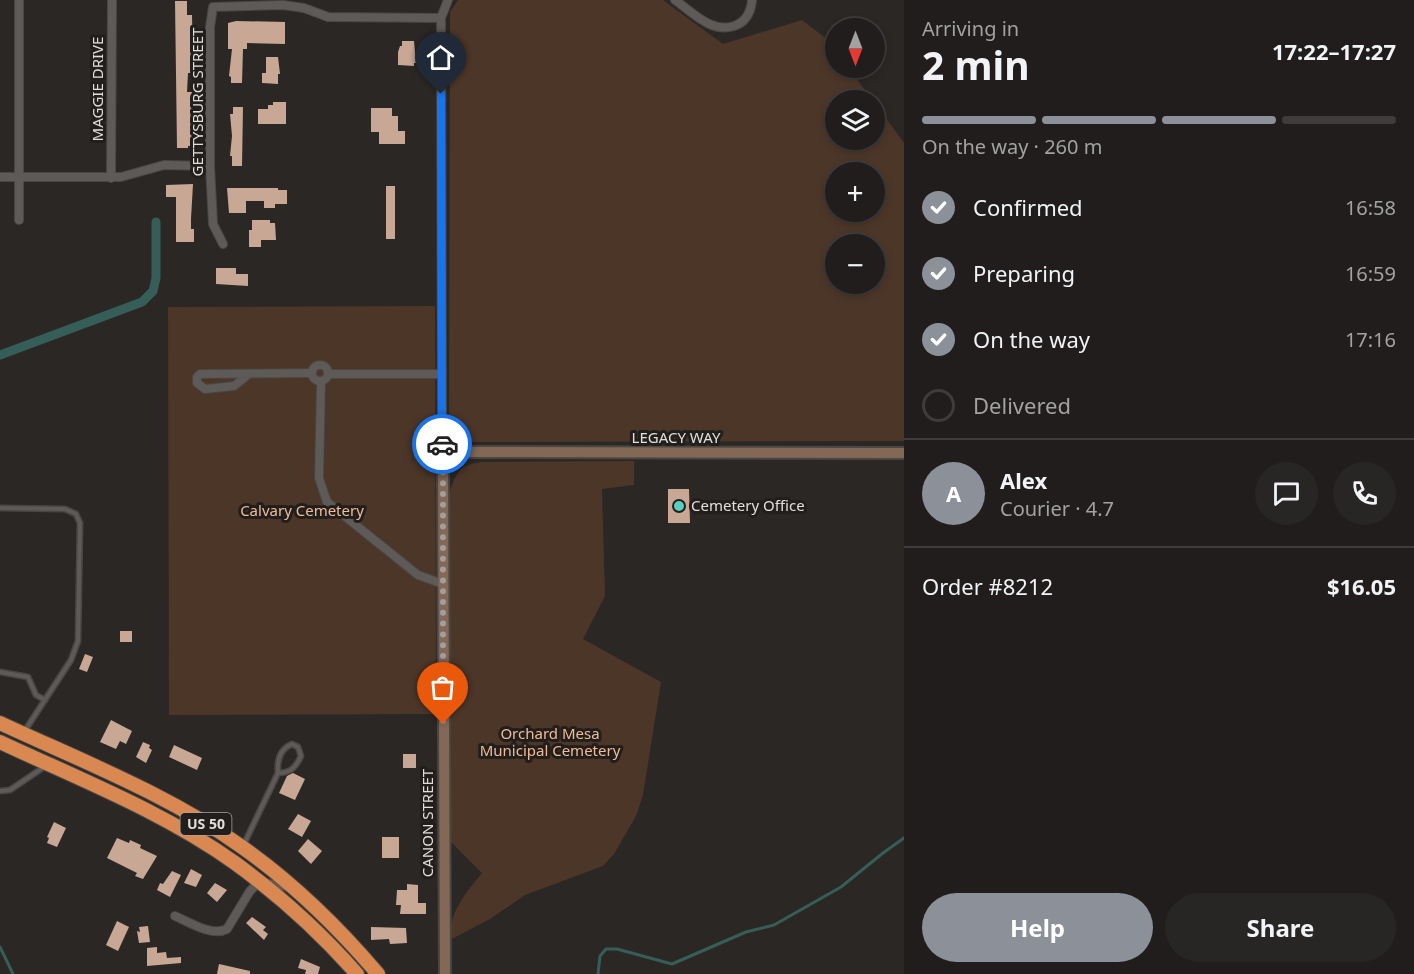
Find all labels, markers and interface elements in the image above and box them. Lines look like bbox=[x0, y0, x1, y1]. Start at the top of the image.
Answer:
text: Arriving in bbox=[922, 15, 1019, 42]
north arrow bbox=[825, 18, 885, 78]
map controls bbox=[825, 18, 885, 294]
street label: GETTYSBURG STREET bbox=[187, 27, 207, 176]
pin bbox=[415, 32, 466, 94]
text: 17:22–17:27 bbox=[1272, 36, 1396, 66]
street label: MAGGIE DRIVE bbox=[87, 37, 107, 141]
text: 2 min bbox=[922, 38, 1029, 91]
icon: home bbox=[424, 41, 457, 74]
button: layers bbox=[825, 90, 885, 150]
text: On the way · 260 m bbox=[922, 133, 1102, 160]
button: + bbox=[825, 162, 885, 222]
icon: check bbox=[922, 191, 955, 224]
text: Confirmed bbox=[973, 192, 1083, 222]
text: 16:58 bbox=[1345, 194, 1396, 221]
button: − bbox=[825, 234, 885, 294]
icon: check bbox=[922, 257, 955, 290]
text: Preparing bbox=[973, 258, 1075, 288]
text: 16:59 bbox=[1345, 260, 1396, 287]
icon: check bbox=[922, 323, 955, 356]
text: On the way bbox=[973, 324, 1090, 354]
text: 17:16 bbox=[1345, 326, 1396, 353]
text: Delivered bbox=[973, 390, 1071, 420]
courier bbox=[412, 414, 472, 474]
street label: LEGACY WAY bbox=[632, 427, 721, 447]
icon: car bbox=[426, 428, 459, 461]
button: chat bbox=[1255, 462, 1318, 525]
button: phone bbox=[1333, 462, 1396, 525]
text: Alex bbox=[1000, 465, 1047, 495]
text: A bbox=[946, 478, 961, 508]
place label: Cemetery Office bbox=[691, 495, 805, 515]
text: Courier · 4.7 bbox=[1000, 495, 1114, 522]
marker: Cemetery Office bbox=[672, 499, 686, 513]
park label: Calvary Cemetery bbox=[240, 500, 364, 520]
text: Order #8212 bbox=[922, 571, 1053, 601]
text: $16.05 bbox=[1327, 571, 1396, 601]
pin bbox=[417, 662, 468, 724]
icon: bag bbox=[426, 671, 459, 704]
park label: Orchard Mesa Municipal Cemetery bbox=[480, 723, 621, 760]
street label: CANON STREET bbox=[417, 768, 437, 877]
road number: US 50 bbox=[180, 813, 232, 835]
button: Help bbox=[922, 893, 1153, 962]
button: Share bbox=[1165, 893, 1396, 962]

